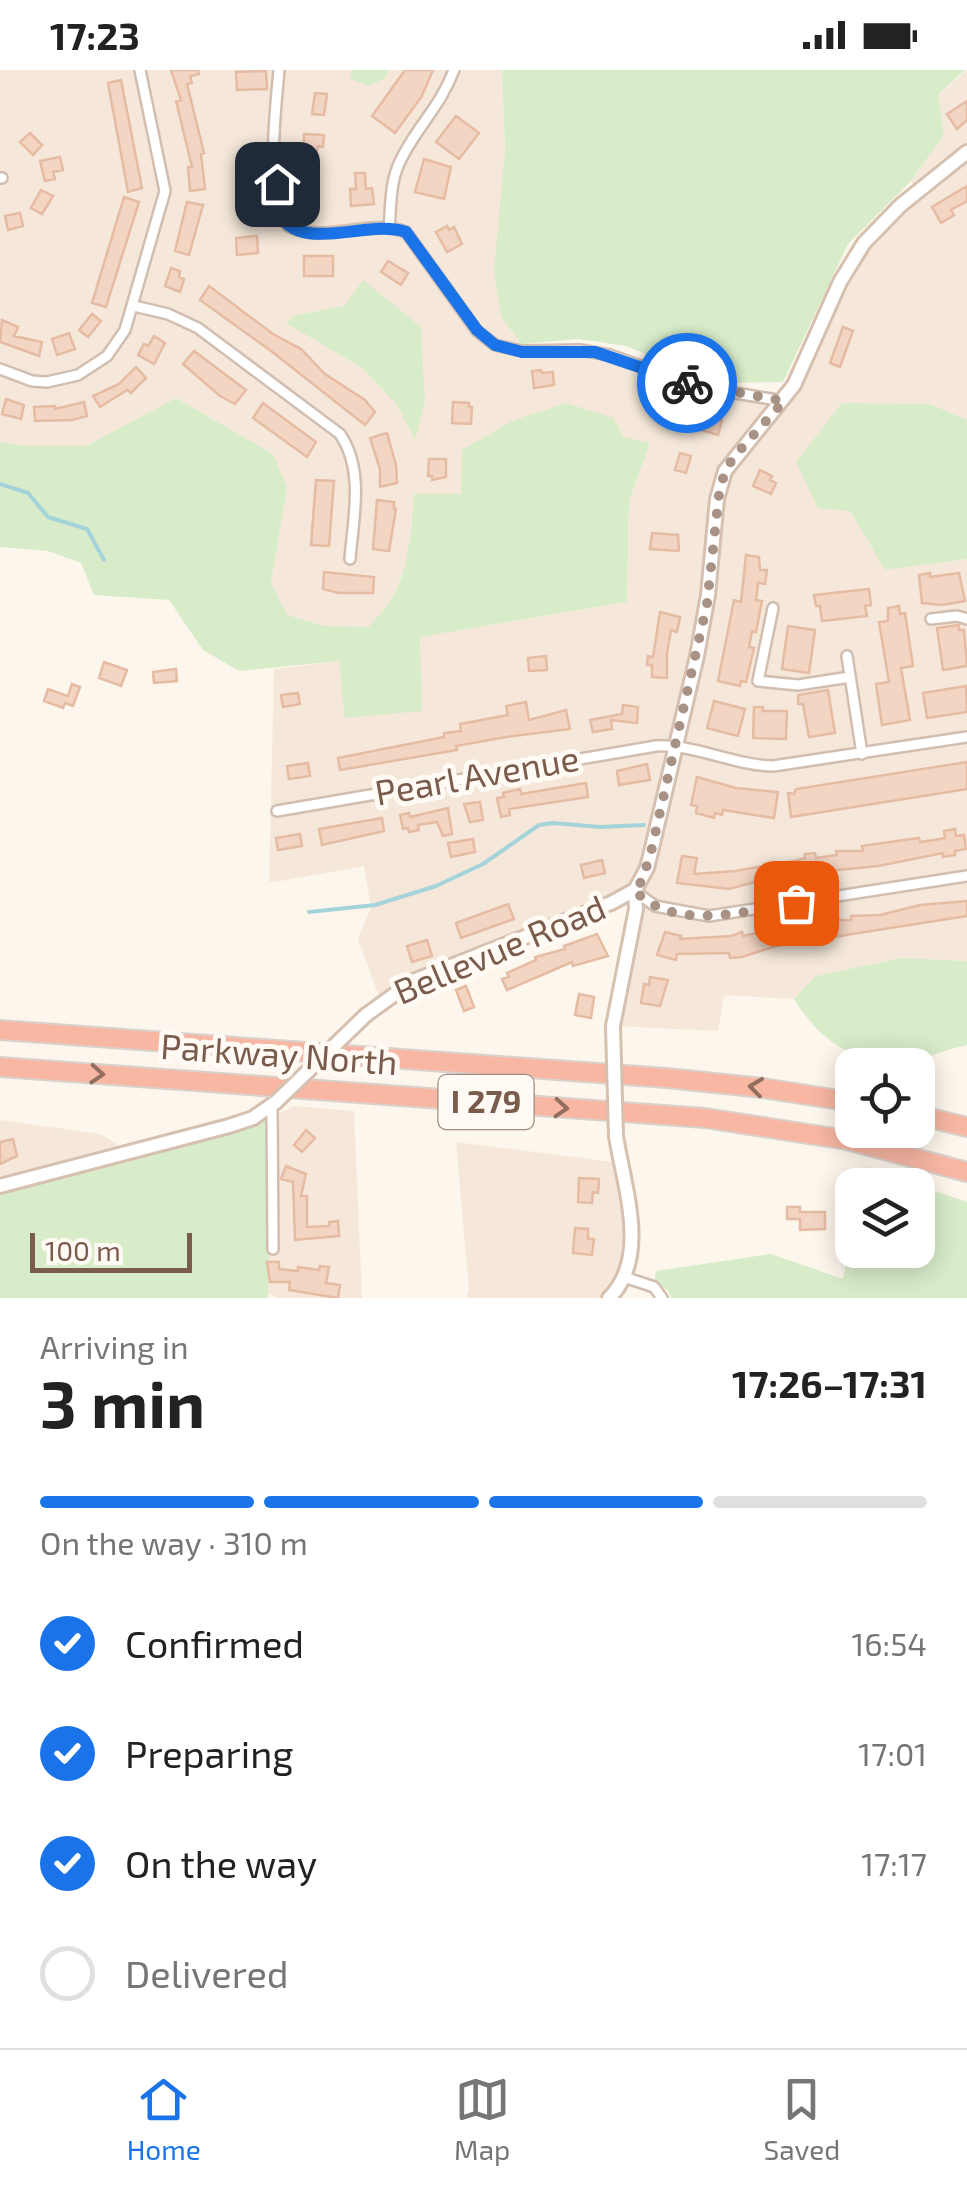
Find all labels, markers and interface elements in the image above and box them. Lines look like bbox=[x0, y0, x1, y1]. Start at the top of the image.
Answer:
text: 17:23 bbox=[50, 12, 140, 58]
pin bbox=[235, 142, 320, 227]
icon: home bbox=[250, 157, 305, 212]
courier bbox=[637, 333, 737, 433]
icon: bike bbox=[660, 356, 715, 411]
street label: Pearl Avenue bbox=[371, 735, 582, 813]
pin bbox=[754, 861, 839, 946]
icon: bag bbox=[769, 876, 824, 931]
street label: Bellevue Road bbox=[387, 885, 611, 1012]
street label: Parkway North bbox=[159, 1024, 399, 1082]
map controls bbox=[835, 1048, 935, 1268]
button: locate bbox=[835, 1048, 935, 1148]
one-way arrow bbox=[90, 1063, 106, 1085]
road number: I 279 bbox=[438, 1075, 534, 1129]
one-way arrow bbox=[748, 1077, 764, 1098]
one-way arrow bbox=[553, 1096, 569, 1118]
button: layers bbox=[835, 1168, 935, 1268]
scale bar bbox=[30, 1228, 192, 1272]
text: 100 m bbox=[45, 1233, 121, 1267]
text: Arriving in bbox=[40, 1327, 189, 1365]
text: 17:26–17:31 bbox=[732, 1360, 927, 1406]
text: 3 min bbox=[40, 1363, 205, 1441]
text: On the way · 310 m bbox=[40, 1523, 308, 1561]
icon: check bbox=[40, 1616, 95, 1671]
text: Confirmed bbox=[125, 1620, 304, 1666]
text: 16:54 bbox=[852, 1624, 927, 1662]
icon: check bbox=[40, 1726, 95, 1781]
text: Preparing bbox=[125, 1730, 293, 1776]
text: 17:01 bbox=[858, 1734, 927, 1772]
icon: check bbox=[40, 1836, 95, 1891]
text: On the way bbox=[125, 1840, 317, 1886]
text: 17:17 bbox=[861, 1844, 927, 1882]
text: Delivered bbox=[125, 1950, 289, 1996]
tab: Home bbox=[127, 2072, 201, 2166]
tab: Map bbox=[454, 2072, 510, 2166]
tab: Saved bbox=[764, 2072, 840, 2166]

